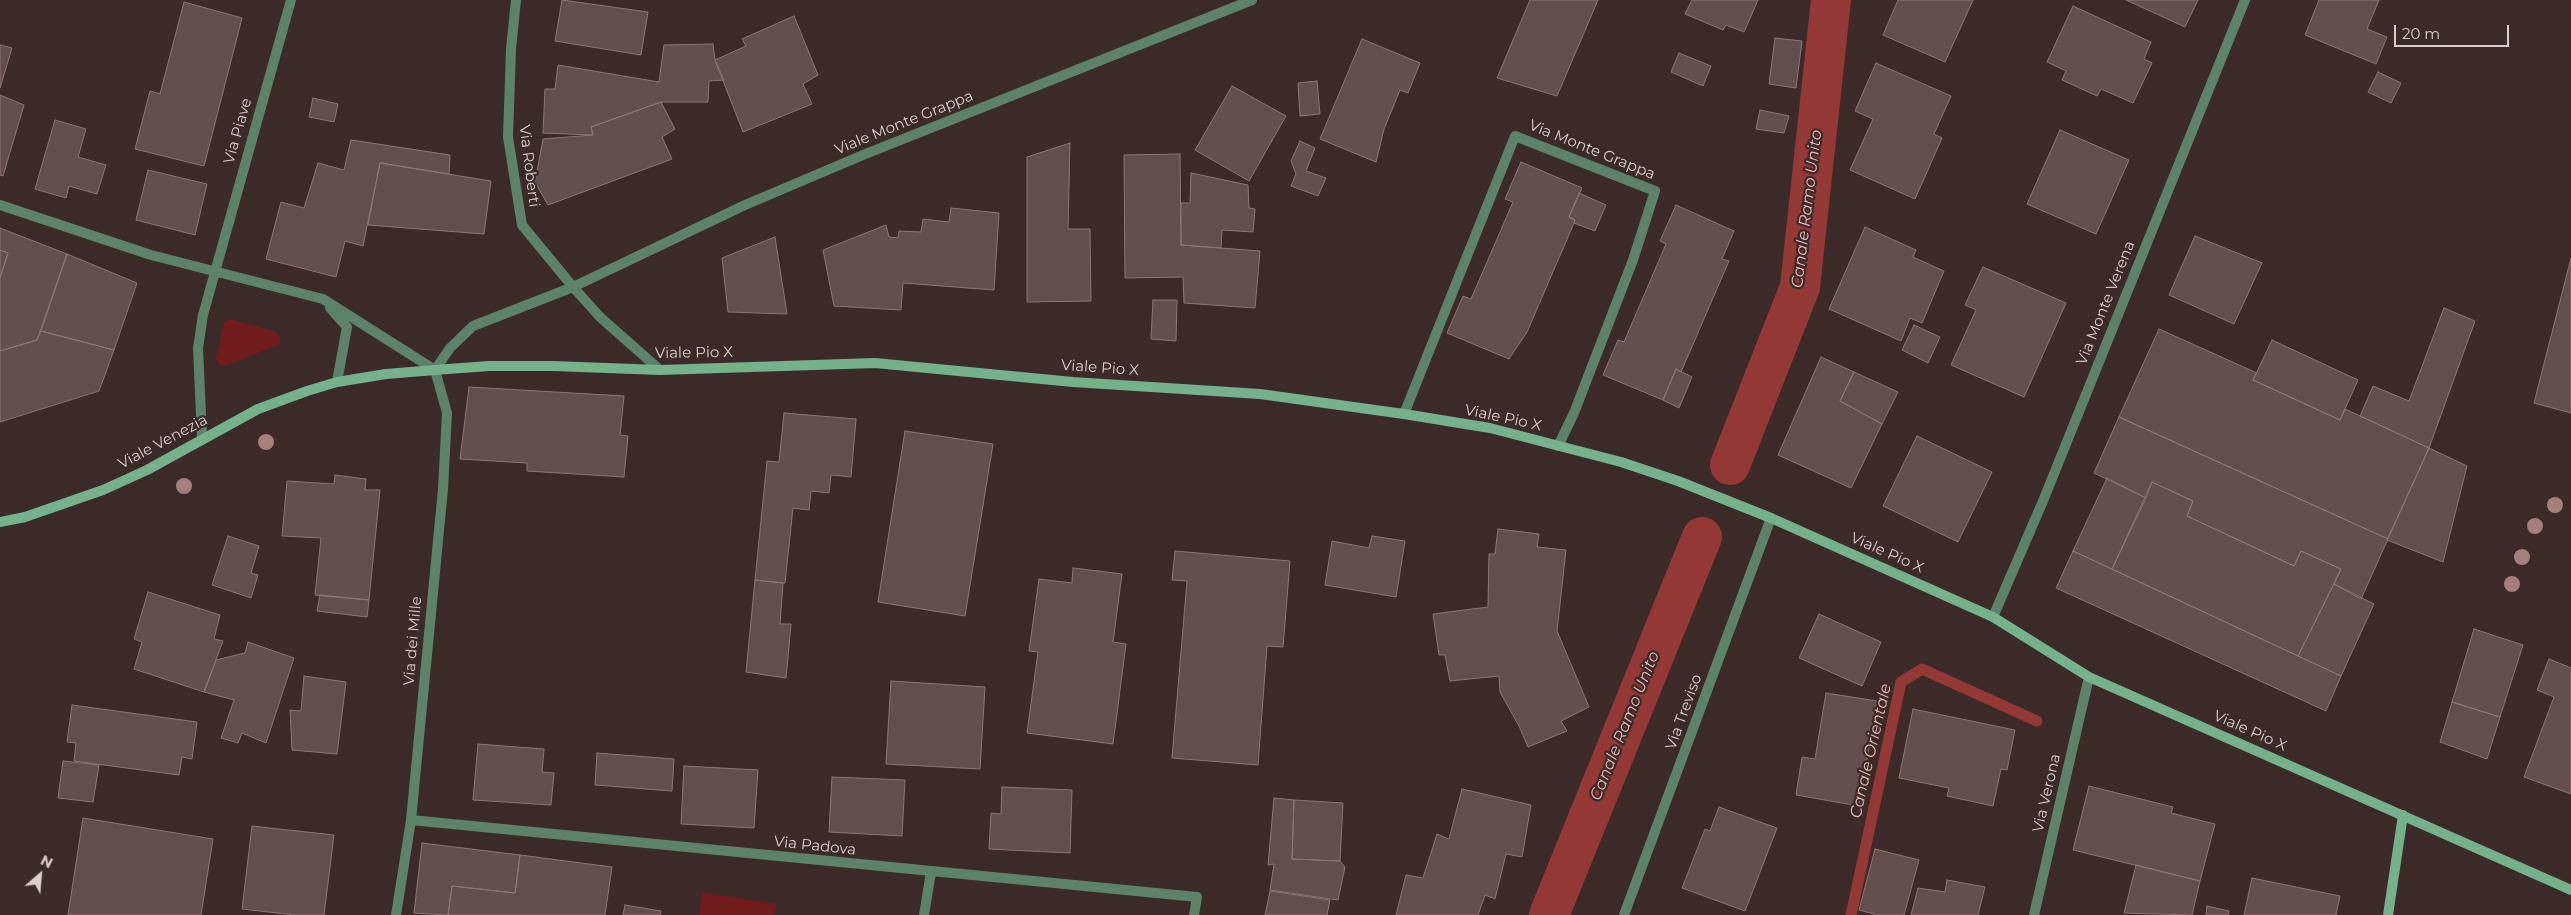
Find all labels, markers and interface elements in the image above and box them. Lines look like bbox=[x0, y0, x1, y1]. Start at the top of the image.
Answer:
scale bar bbox=[2396, 15, 2511, 47]
text: 20 m bbox=[2402, 24, 2440, 43]
street label: Viale Monte Grappa bbox=[832, 87, 976, 159]
street label: Via Piave bbox=[220, 96, 256, 166]
street label: Via Monte Grappa bbox=[1526, 116, 1658, 184]
street label: Via Roberti bbox=[515, 124, 543, 208]
water label: Canale Ramo Unito bbox=[1788, 129, 1826, 289]
street label: Via Monte Verena bbox=[2073, 238, 2139, 368]
street label: Viale Pio X bbox=[655, 343, 733, 363]
street label: Viale Pio X bbox=[1060, 356, 1140, 380]
street label: Viale Pio X bbox=[1463, 401, 1543, 435]
street label: Viale Venezia bbox=[115, 411, 211, 473]
street label: Viale Pio X bbox=[1848, 529, 1926, 577]
street label: Via dei Mille bbox=[400, 596, 426, 686]
water label: Canale Ramo Unito bbox=[1586, 649, 1664, 803]
street label: Via Treviso bbox=[1662, 672, 1706, 752]
water label: Canale Orientale bbox=[1846, 682, 1896, 820]
street label: Viale Pio X bbox=[2211, 707, 2289, 755]
street label: Via Verona bbox=[2029, 752, 2065, 834]
street label: Via Padova bbox=[773, 833, 857, 859]
north arrow bbox=[15, 850, 65, 900]
text: N bbox=[38, 851, 56, 872]

